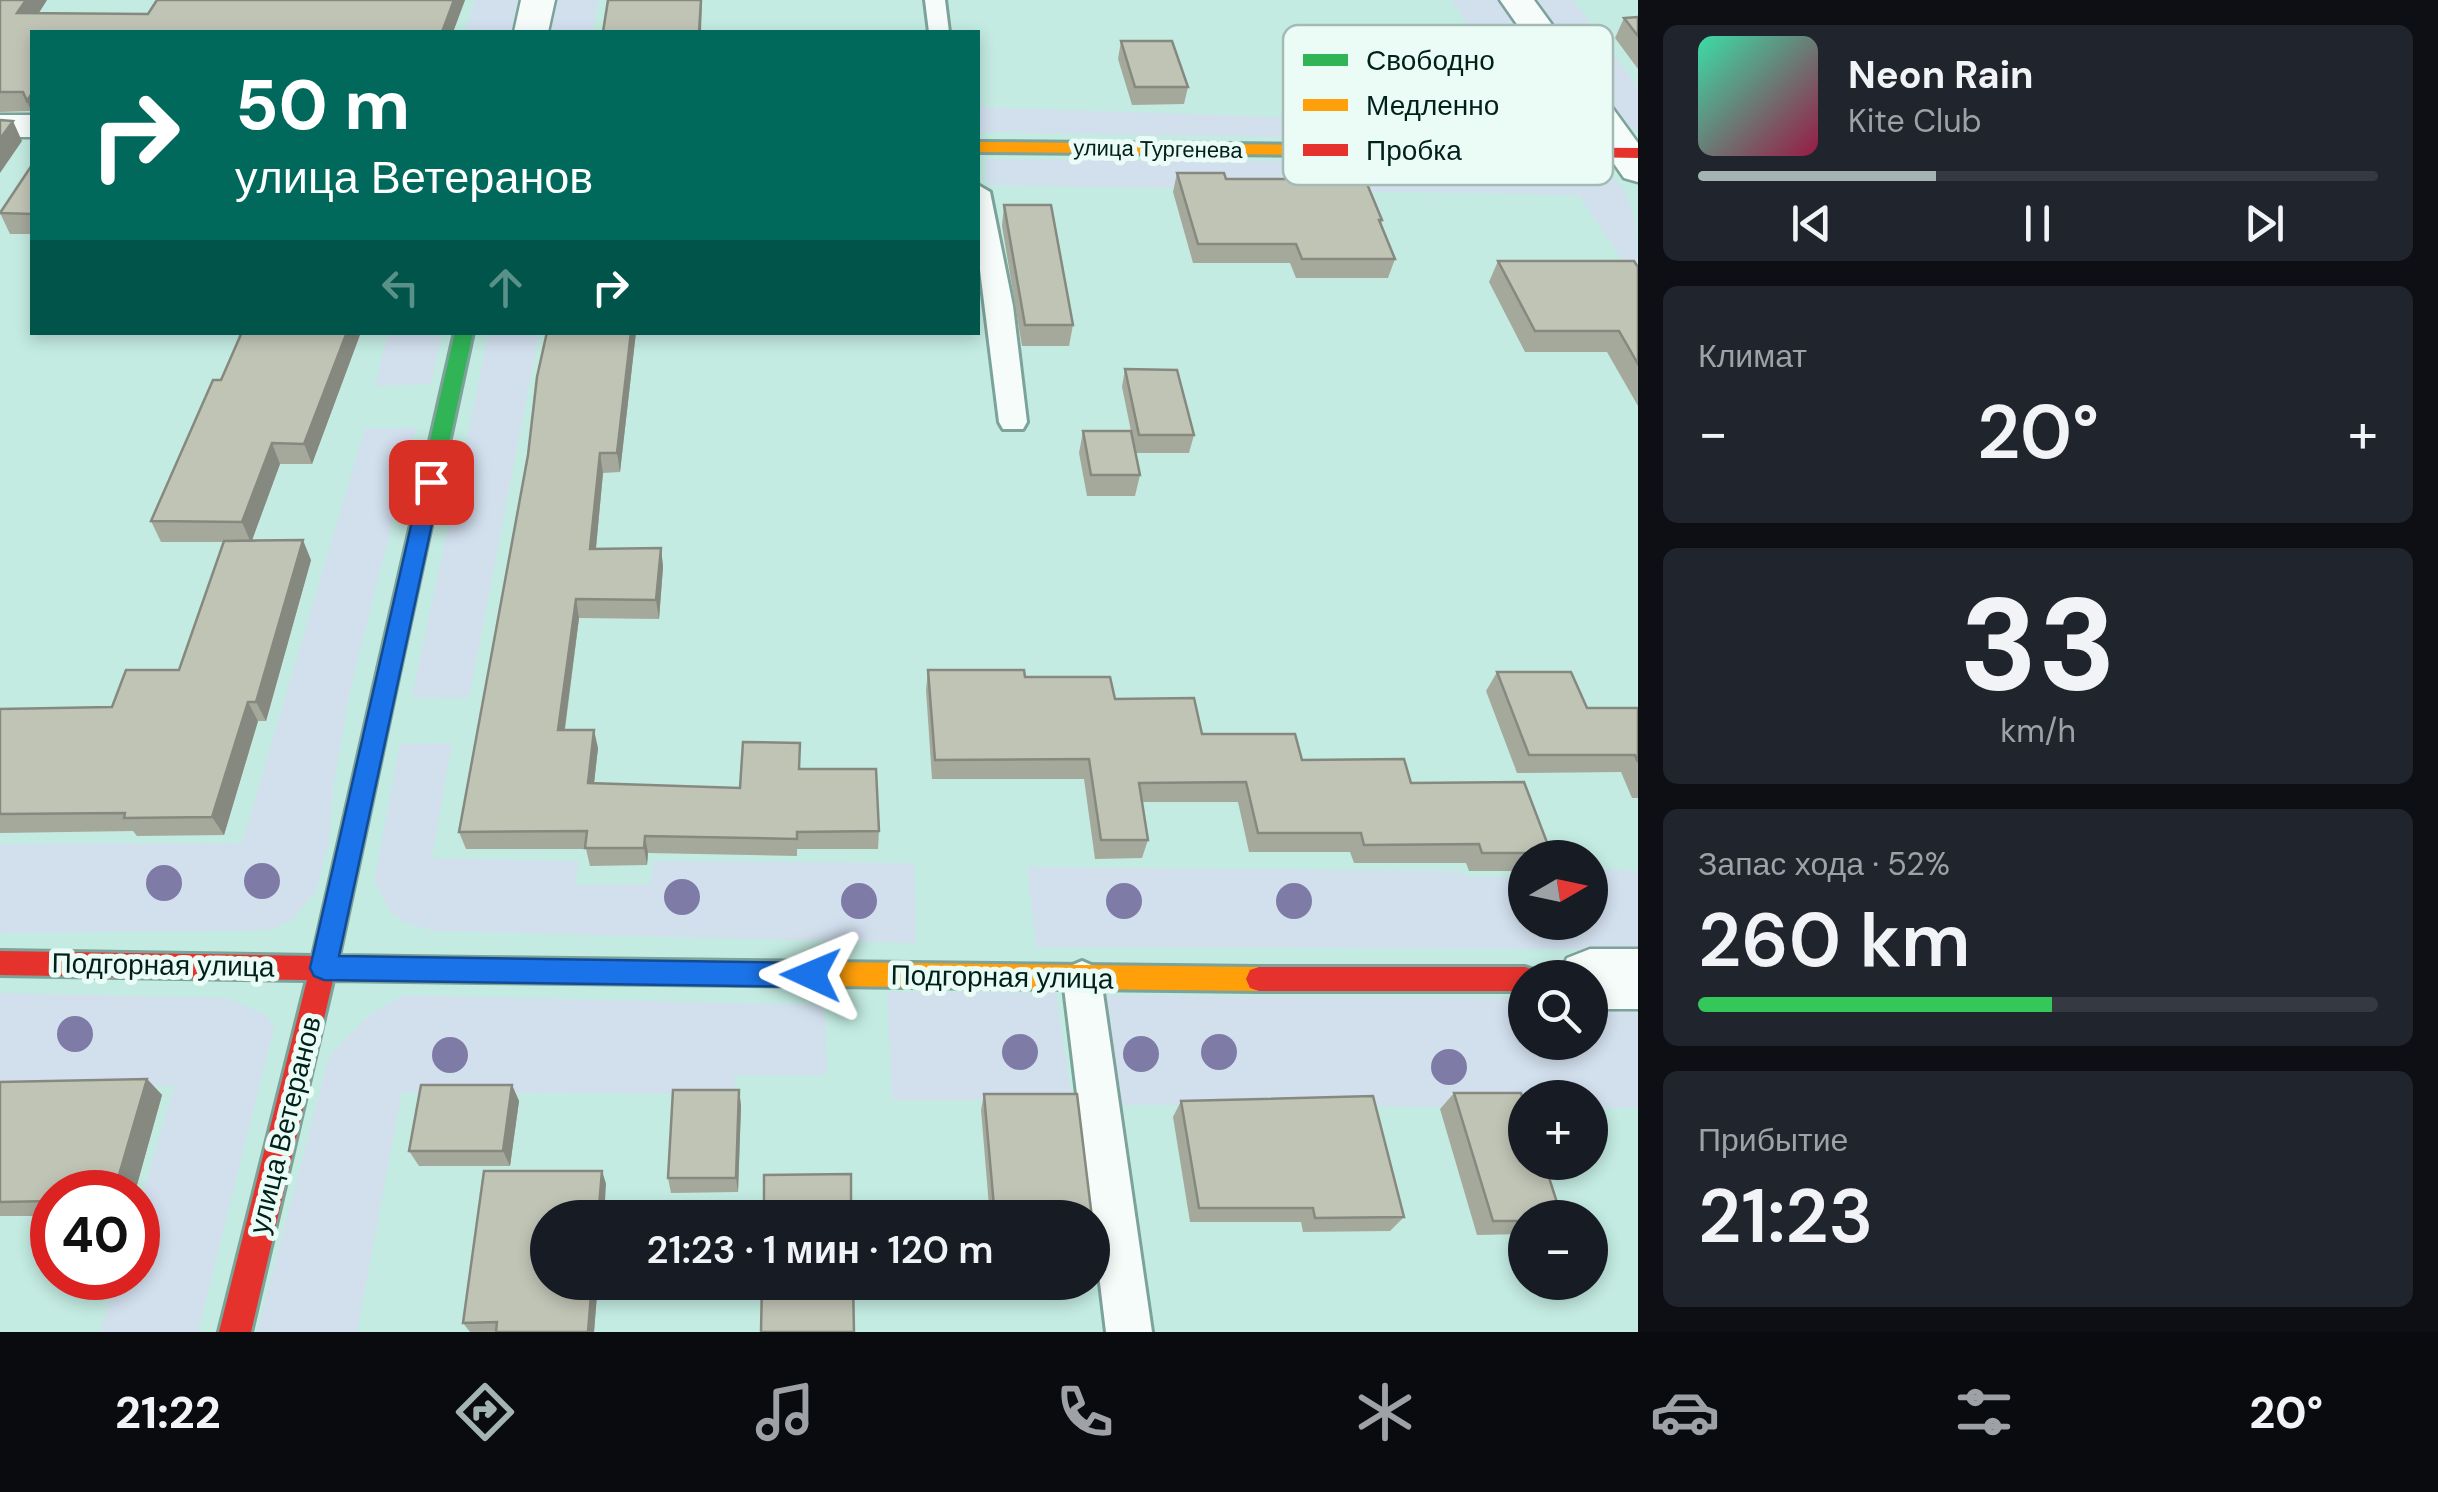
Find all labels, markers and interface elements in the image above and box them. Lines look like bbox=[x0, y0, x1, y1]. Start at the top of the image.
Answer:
legend bbox=[1283, 25, 1613, 185]
text: Свободно bbox=[1366, 42, 1495, 79]
text: Neon Rain bbox=[1848, 50, 2033, 100]
text: 50 m bbox=[235, 60, 410, 151]
icon: right bbox=[70, 70, 200, 200]
text: Медленно bbox=[1366, 87, 1499, 124]
text: Kite Club bbox=[1848, 100, 1982, 142]
text: Пробка bbox=[1366, 132, 1462, 169]
street label: улица Тургенева bbox=[1073, 133, 1244, 165]
text: улица Ветеранов bbox=[235, 148, 593, 207]
icon: previous bbox=[1784, 196, 1839, 251]
icon: pause bbox=[2010, 196, 2065, 251]
icon: next bbox=[2237, 196, 2292, 251]
icon: left bbox=[373, 260, 428, 315]
icon: ahead bbox=[478, 260, 533, 315]
icon: right bbox=[583, 260, 638, 315]
text: Климат bbox=[1698, 335, 1807, 377]
text: 20° bbox=[1977, 384, 2099, 481]
text: − bbox=[1698, 397, 1728, 469]
text: + bbox=[2348, 397, 2378, 469]
pin bbox=[389, 440, 474, 525]
icon: arrive bbox=[404, 455, 459, 510]
text: 33 bbox=[1960, 560, 2116, 729]
text: km/h bbox=[2000, 710, 2076, 752]
north arrow bbox=[1508, 840, 1608, 940]
map controls bbox=[1508, 840, 1608, 1300]
text: Запас хода · 52% bbox=[1698, 843, 1950, 885]
text: 260 km bbox=[1698, 892, 1971, 989]
position arrow bbox=[759, 923, 863, 1027]
street label: Подгорная улица bbox=[51, 945, 275, 985]
street label: Подгорная улица bbox=[890, 957, 1114, 997]
button: search bbox=[1508, 960, 1608, 1060]
street label: улица Ветеранов bbox=[240, 1012, 330, 1238]
button: + bbox=[1508, 1080, 1608, 1180]
text: Прибытие bbox=[1698, 1119, 1848, 1161]
text: 21:23 bbox=[1698, 1168, 1874, 1265]
speed limit sign: 40 bbox=[30, 1170, 160, 1300]
button: − bbox=[1508, 1200, 1608, 1300]
text: 21:23 · 1 мин · 120 m bbox=[647, 1225, 993, 1275]
icon: directions bbox=[450, 1377, 520, 1447]
icon: music bbox=[750, 1377, 820, 1447]
icon: phone bbox=[1050, 1377, 1120, 1447]
icon: climate bbox=[1350, 1377, 1420, 1447]
icon: car bbox=[1650, 1377, 1720, 1447]
icon: filters bbox=[1949, 1377, 2019, 1447]
text: 21:22 bbox=[115, 1383, 221, 1442]
text: 20° bbox=[2249, 1383, 2323, 1442]

